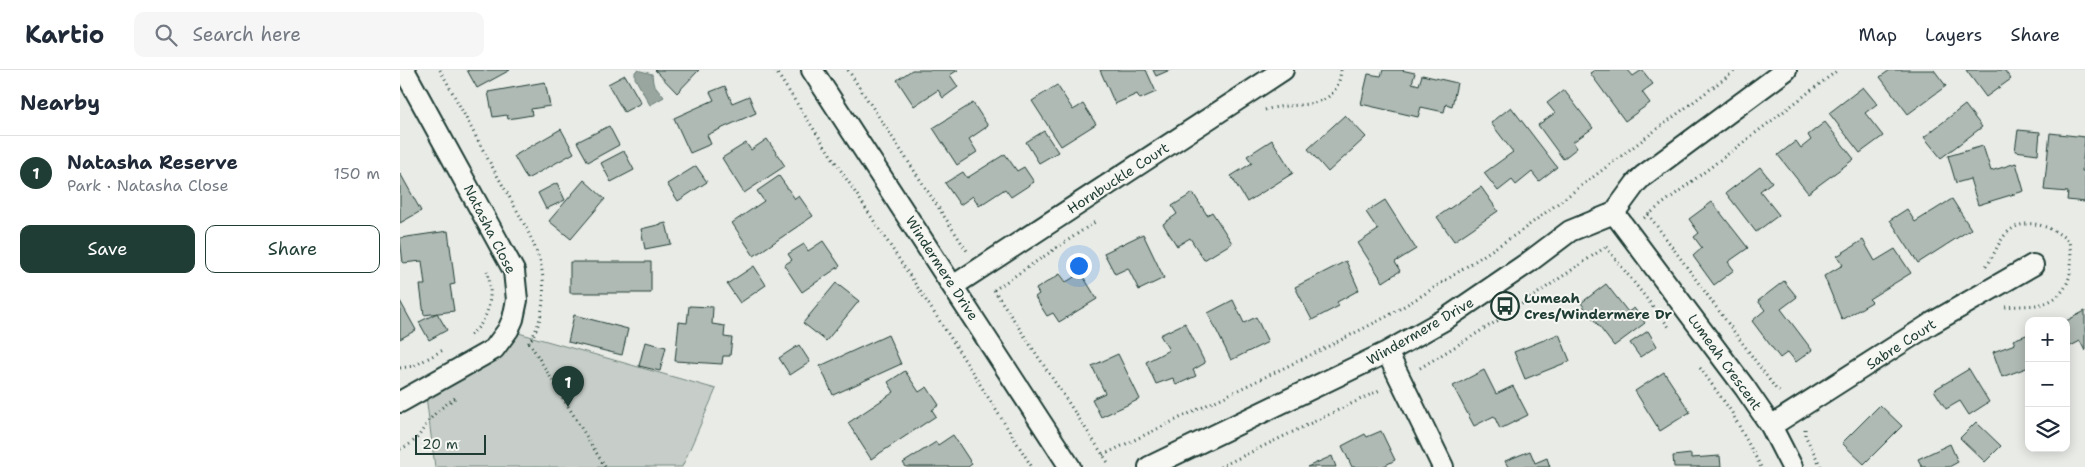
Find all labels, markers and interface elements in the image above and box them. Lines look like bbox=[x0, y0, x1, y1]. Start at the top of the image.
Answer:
search box bbox=[134, 12, 484, 57]
text: Kartio bbox=[25, 19, 104, 51]
icon: search bbox=[152, 21, 180, 49]
text: Search here bbox=[192, 22, 301, 47]
text: Map bbox=[1859, 23, 1897, 47]
text: Layers bbox=[1925, 23, 1982, 47]
text: Share bbox=[2010, 23, 2060, 47]
text: Nearby bbox=[20, 89, 100, 117]
street label: Hornbuckle Court bbox=[1064, 138, 1172, 218]
text: Natasha Reserve bbox=[67, 150, 238, 175]
text: 1 bbox=[32, 163, 40, 184]
text: 150 m bbox=[333, 163, 380, 184]
text: Park · Natasha Close bbox=[67, 175, 228, 196]
street label: Natasha Close bbox=[460, 181, 520, 277]
street label: Windermere Drive bbox=[902, 212, 982, 324]
button: Save bbox=[20, 225, 195, 273]
button: Share bbox=[205, 225, 380, 273]
your location bbox=[1066, 253, 1092, 279]
place label: Lumeah Cres/Windermere Dr bbox=[1524, 289, 1673, 323]
bus stop icon: Lumeah Cres/Windermere Dr bbox=[1490, 291, 1520, 321]
street label: Windermere Drive bbox=[1363, 293, 1477, 369]
street label: Lumeah Crescent bbox=[1684, 310, 1766, 414]
street label: Sabre Court bbox=[1863, 315, 1939, 373]
map controls bbox=[2025, 317, 2070, 452]
button: + bbox=[2025, 317, 2070, 362]
button: − bbox=[2025, 362, 2070, 407]
pin: 1 bbox=[552, 366, 584, 407]
button: layers bbox=[2025, 407, 2070, 452]
scale bar bbox=[415, 432, 486, 455]
text: 20 m bbox=[422, 435, 458, 453]

